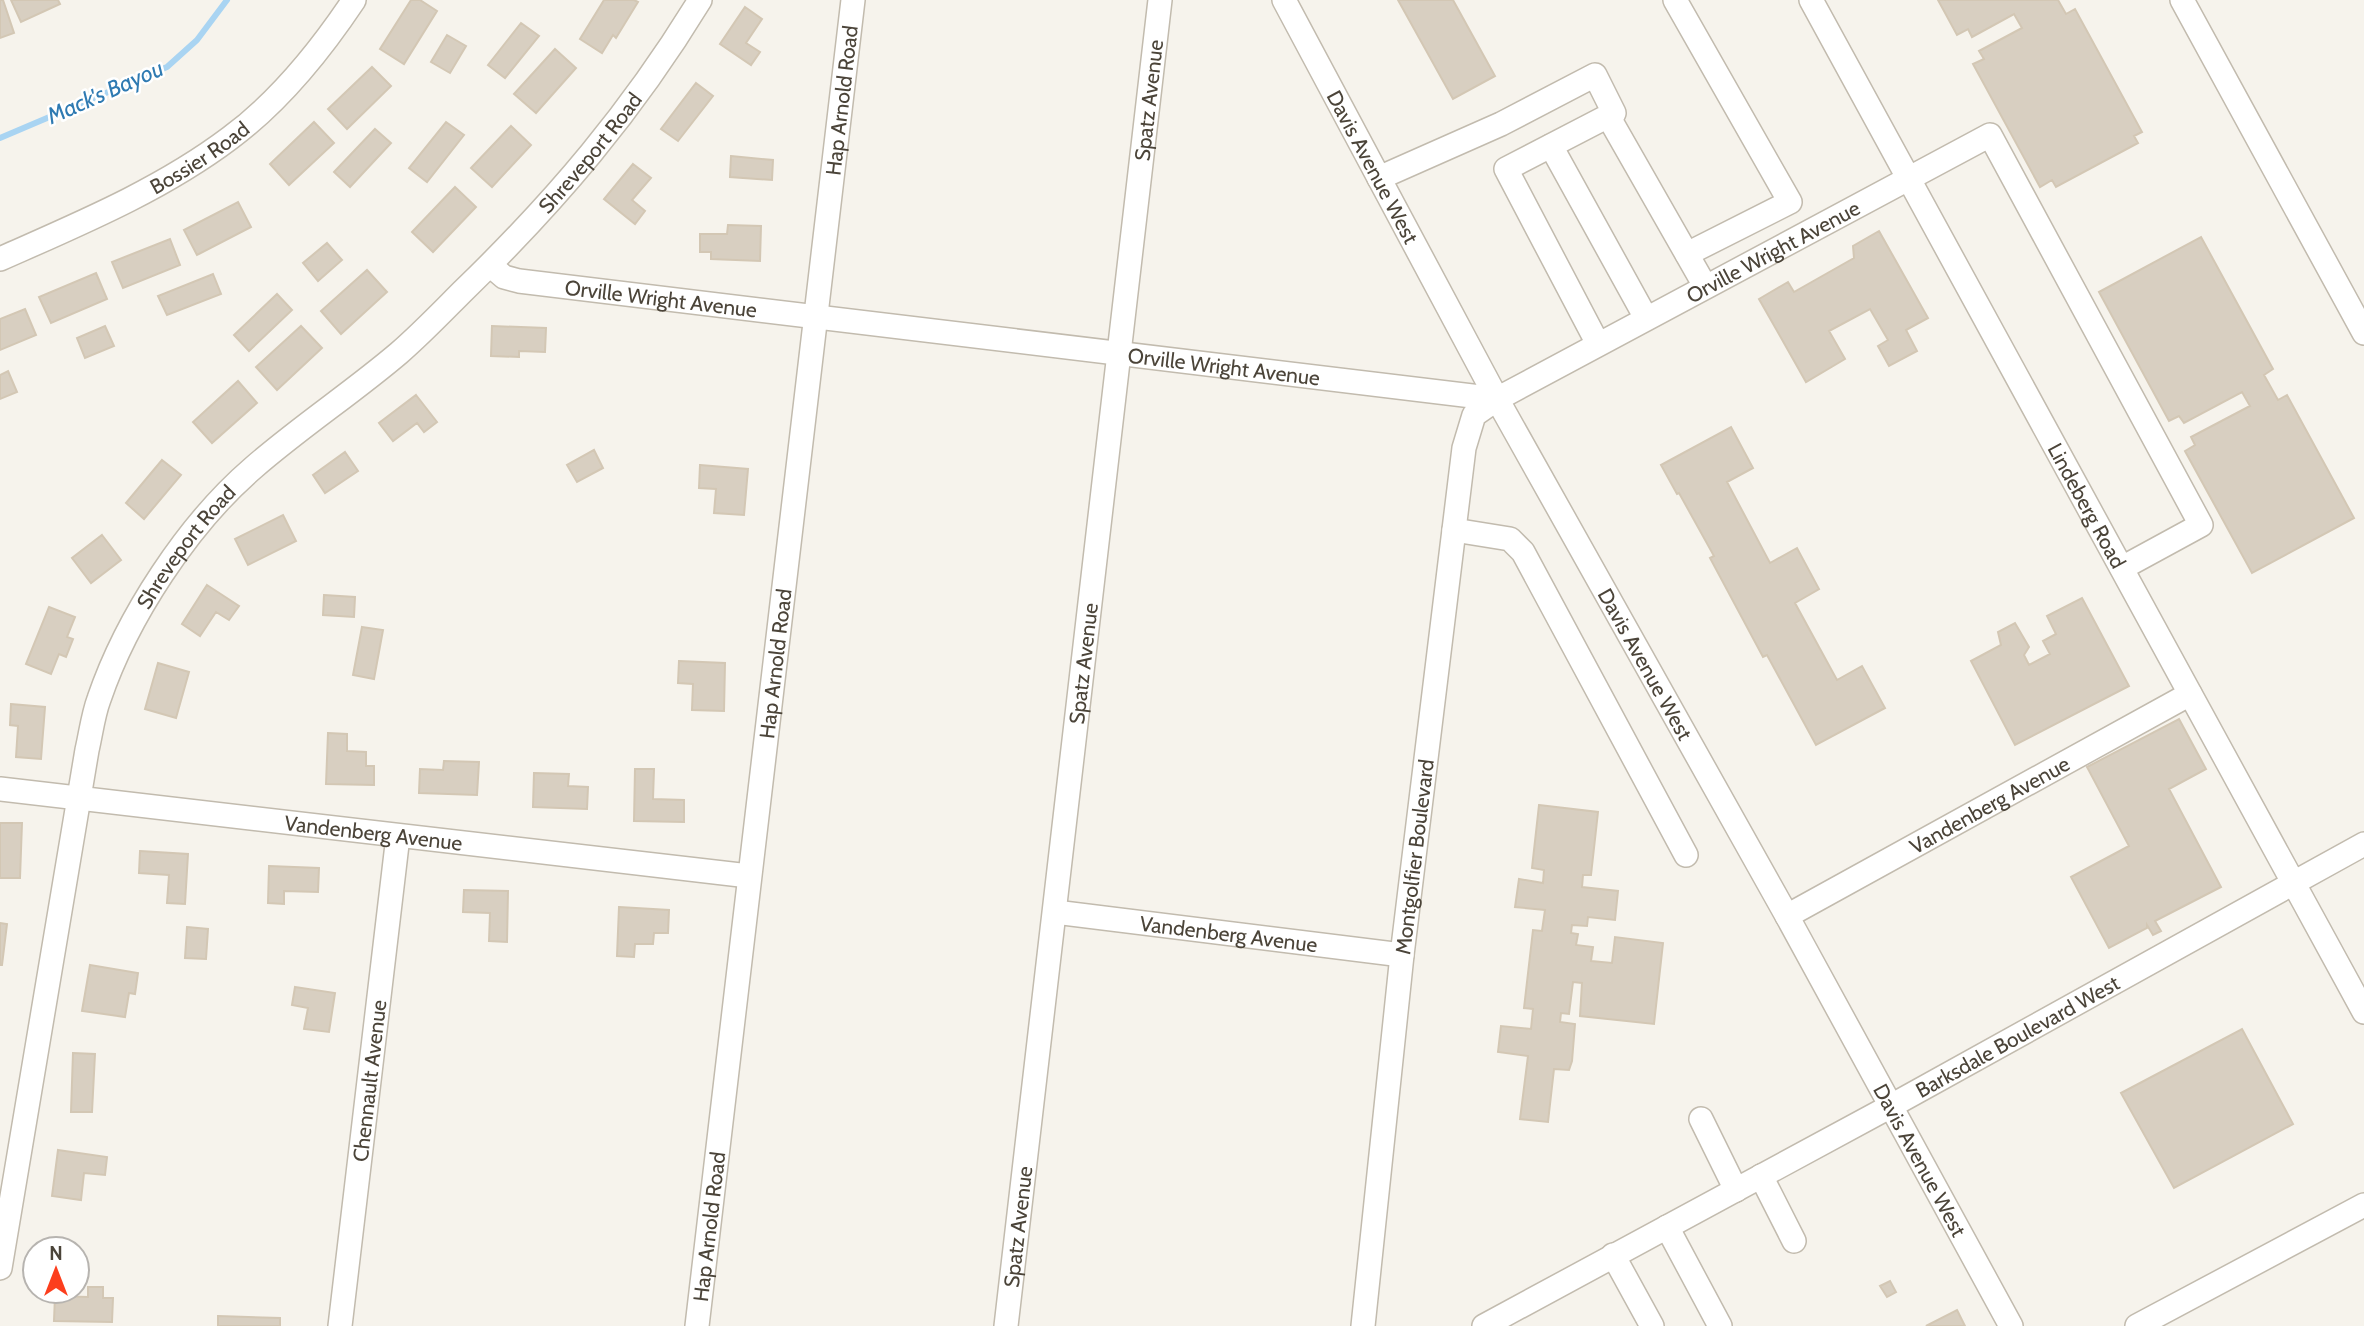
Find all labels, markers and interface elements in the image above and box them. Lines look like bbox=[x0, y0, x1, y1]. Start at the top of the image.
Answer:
street label: Hap Arnold Road bbox=[820, 24, 862, 177]
street label: Spatz Avenue bbox=[1129, 38, 1168, 162]
water label: Mack's Bayou bbox=[42, 54, 167, 130]
street label: Davis Avenue West bbox=[1322, 86, 1424, 248]
street label: Shreveport Road bbox=[533, 87, 647, 218]
street label: Bossier Road bbox=[145, 116, 254, 199]
street label: Orville Wright Avenue bbox=[1682, 195, 1864, 308]
street label: Orville Wright Avenue bbox=[564, 274, 759, 322]
street label: Orville Wright Avenue bbox=[1126, 342, 1322, 390]
street label: Lindeberg Road bbox=[2043, 439, 2131, 572]
street label: Shreveport Road bbox=[131, 479, 240, 613]
street label: Davis Avenue West bbox=[1593, 584, 1698, 744]
street label: Hap Arnold Road bbox=[754, 587, 796, 740]
street label: Spatz Avenue bbox=[1063, 601, 1102, 726]
street label: Vandenberg Avenue bbox=[1905, 750, 2074, 859]
street label: Montgolfier Boulevard bbox=[1390, 758, 1438, 956]
street label: Vandenberg Avenue bbox=[283, 810, 464, 855]
street label: Vandenberg Avenue bbox=[1138, 910, 1319, 957]
street label: Barksdale Boulevard West bbox=[1911, 970, 2123, 1102]
street label: Chennault Avenue bbox=[347, 998, 391, 1163]
street label: Davis Avenue West bbox=[1869, 1079, 1972, 1241]
street label: Hap Arnold Road bbox=[687, 1150, 730, 1303]
street label: Spatz Avenue bbox=[998, 1164, 1037, 1289]
north arrow bbox=[21, 1235, 91, 1305]
text: N bbox=[49, 1242, 63, 1265]

